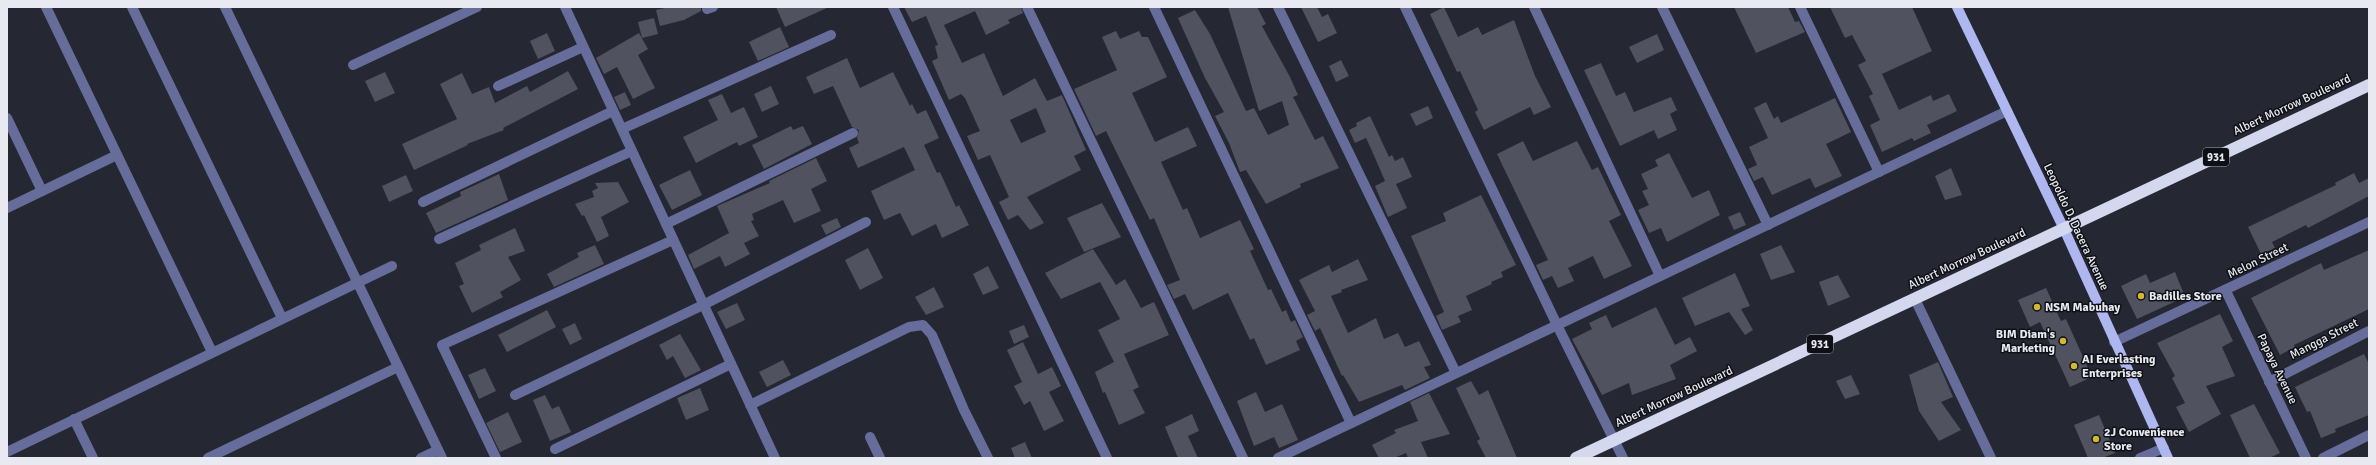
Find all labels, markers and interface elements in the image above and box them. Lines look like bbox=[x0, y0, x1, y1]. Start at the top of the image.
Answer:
street label: Albert Morrow Boulevard bbox=[2231, 71, 2353, 139]
road number: 931 bbox=[2203, 148, 2229, 166]
street label: Leopoldo D. Dacera Avenue bbox=[2040, 161, 2112, 293]
street label: Albert Morrow Boulevard bbox=[1906, 225, 2028, 293]
street label: Melon Street bbox=[2225, 240, 2291, 282]
place label: Badilles Store bbox=[2149, 289, 2222, 304]
marker: Badilles Store bbox=[2136, 291, 2146, 301]
place label: NSM Mabuhay bbox=[2045, 300, 2120, 315]
marker: NSM Mabuhay bbox=[2032, 302, 2042, 312]
street label: Mangga Street bbox=[2287, 315, 2361, 363]
place label: BIM Diam's Marketing bbox=[1996, 327, 2056, 356]
street label: Papaya Avenue bbox=[2253, 331, 2301, 407]
road number: 931 bbox=[1807, 335, 1833, 353]
marker: BIM Diam's Marketing bbox=[2058, 336, 2068, 346]
place label: AI Everlasting Enterprises bbox=[2082, 352, 2156, 381]
marker: AI Everlasting Enterprises bbox=[2069, 361, 2079, 371]
street label: Albert Morrow Boulevard bbox=[1613, 363, 1735, 431]
place label: 2J Convenience Store bbox=[2104, 425, 2185, 454]
marker: 2J Convenience Store bbox=[2091, 434, 2101, 444]

